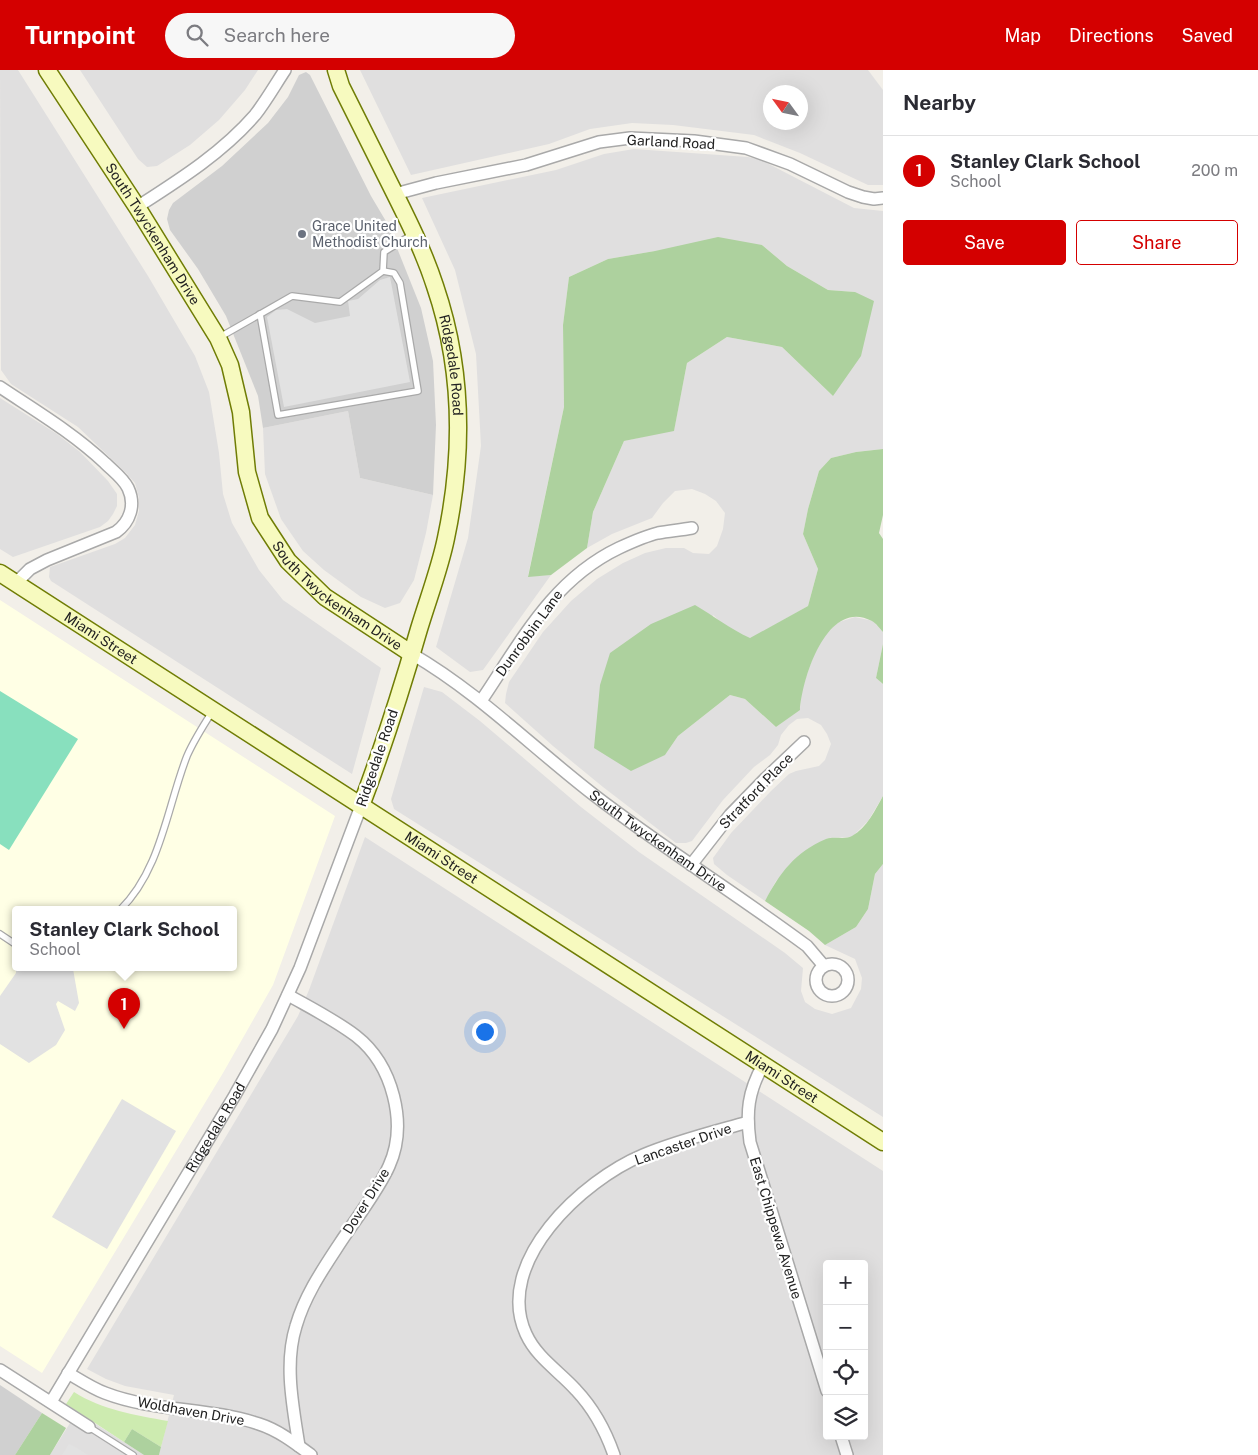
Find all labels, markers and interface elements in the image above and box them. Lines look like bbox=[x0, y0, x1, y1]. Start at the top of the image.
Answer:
search box bbox=[165, 13, 515, 58]
text: Turnpoint bbox=[25, 21, 135, 49]
icon: search bbox=[183, 21, 211, 49]
text: Search here bbox=[223, 24, 330, 46]
text: Map bbox=[1004, 25, 1041, 46]
text: Directions bbox=[1069, 25, 1154, 46]
text: Saved bbox=[1182, 25, 1233, 46]
north arrow bbox=[763, 85, 808, 130]
text: Nearby bbox=[903, 90, 976, 115]
street label: Garland Road bbox=[626, 132, 716, 152]
text: Stanley Clark School bbox=[950, 150, 1140, 172]
street label: South Twyckenham Drive bbox=[102, 160, 203, 308]
text: 1 bbox=[916, 161, 922, 180]
text: 200 m bbox=[1191, 161, 1238, 180]
text: School bbox=[950, 172, 1001, 191]
place label: Grace United Methodist Church bbox=[312, 218, 428, 250]
button: Save bbox=[903, 220, 1066, 265]
button: Share bbox=[1076, 220, 1238, 265]
marker: Grace United Methodist Church bbox=[296, 228, 308, 240]
street label: Ridgedale Road bbox=[436, 313, 466, 416]
street label: South Twyckenham Drive bbox=[269, 538, 405, 653]
street label: Dunrobbin Lane bbox=[492, 587, 566, 679]
street label: Miami Street bbox=[61, 609, 140, 667]
street label: Ridgedale Road bbox=[353, 707, 401, 809]
street label: Stratford Place bbox=[716, 750, 796, 832]
street label: South Twyckenham Drive bbox=[586, 786, 730, 895]
street label: Miami Street bbox=[402, 828, 481, 887]
popup bbox=[12, 906, 237, 971]
text: Stanley Clark School bbox=[29, 918, 220, 940]
text: School bbox=[29, 940, 81, 959]
pin: 1 bbox=[108, 988, 140, 1029]
your location bbox=[472, 1019, 498, 1045]
street label: Miami Street bbox=[742, 1047, 821, 1106]
street label: Ridgedale Road bbox=[182, 1080, 248, 1175]
street label: Lancaster Drive bbox=[632, 1120, 734, 1168]
street label: East Chippewa Avenue bbox=[747, 1155, 805, 1301]
street label: Dover Drive bbox=[339, 1165, 393, 1237]
map controls bbox=[823, 1260, 868, 1440]
button: + bbox=[823, 1260, 868, 1305]
button: − bbox=[823, 1305, 868, 1350]
button: locate bbox=[823, 1350, 868, 1395]
street label: Woldhaven Drive bbox=[136, 1394, 246, 1428]
button: layers bbox=[823, 1395, 868, 1440]

